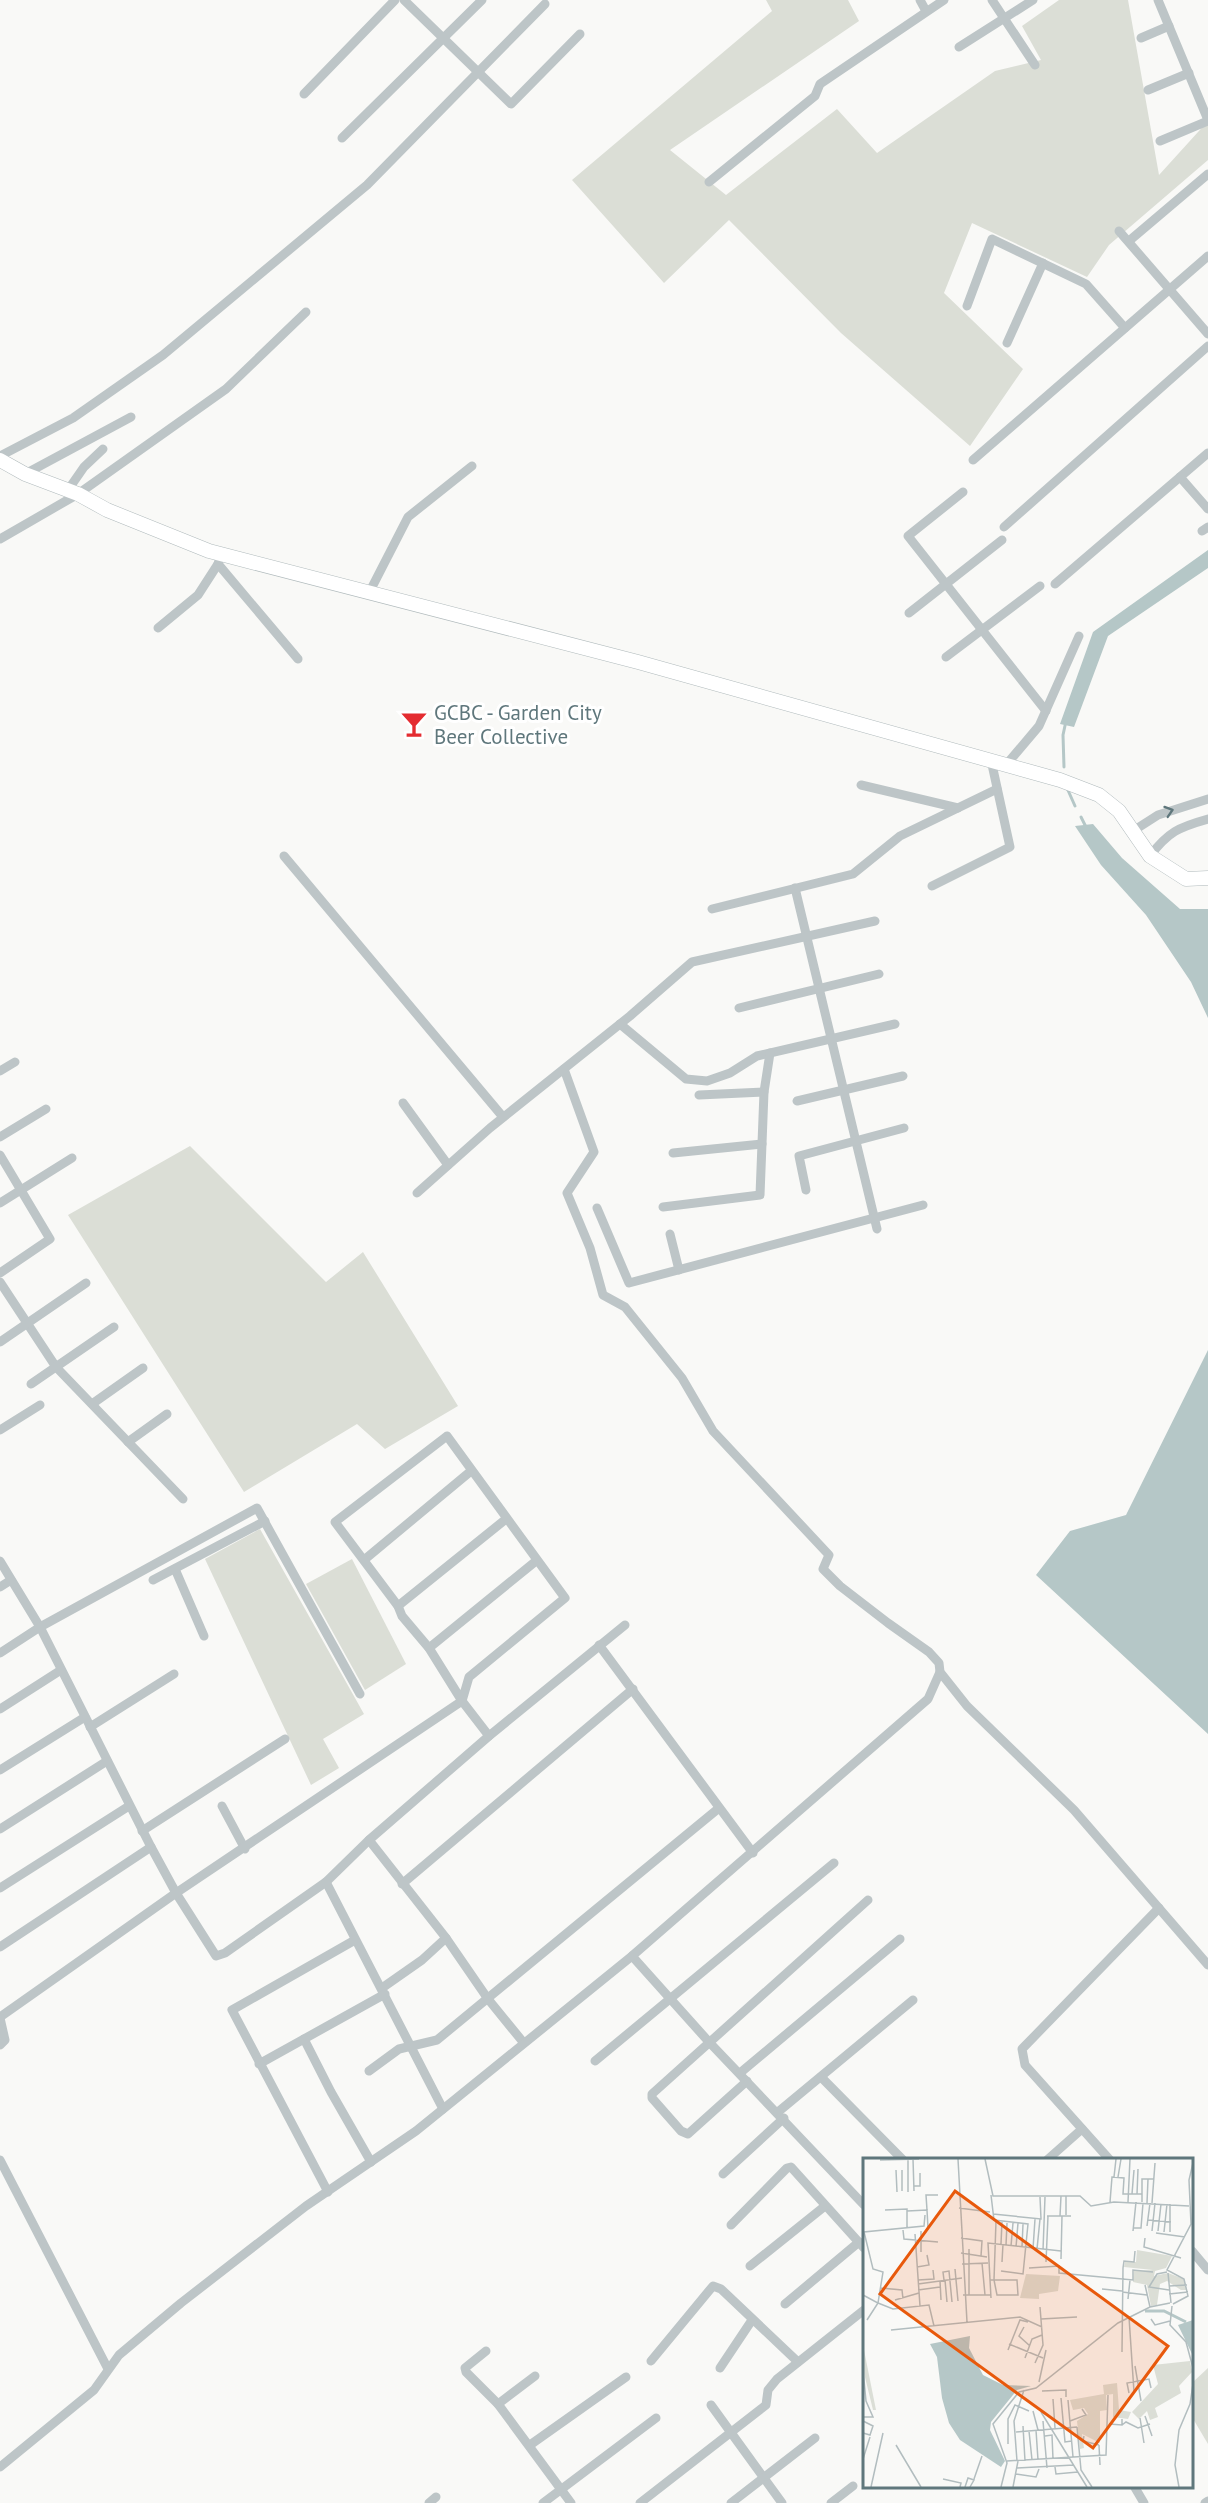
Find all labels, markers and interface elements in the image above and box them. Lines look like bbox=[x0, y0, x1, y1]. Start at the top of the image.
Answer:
place label: GCBC - Garden City Beer Collective bbox=[434, 699, 602, 750]
bar icon: GCBC - Garden City Beer Collective bbox=[399, 709, 429, 739]
one-way arrow bbox=[1163, 806, 1174, 819]
inset map bbox=[863, 2158, 1193, 2488]

